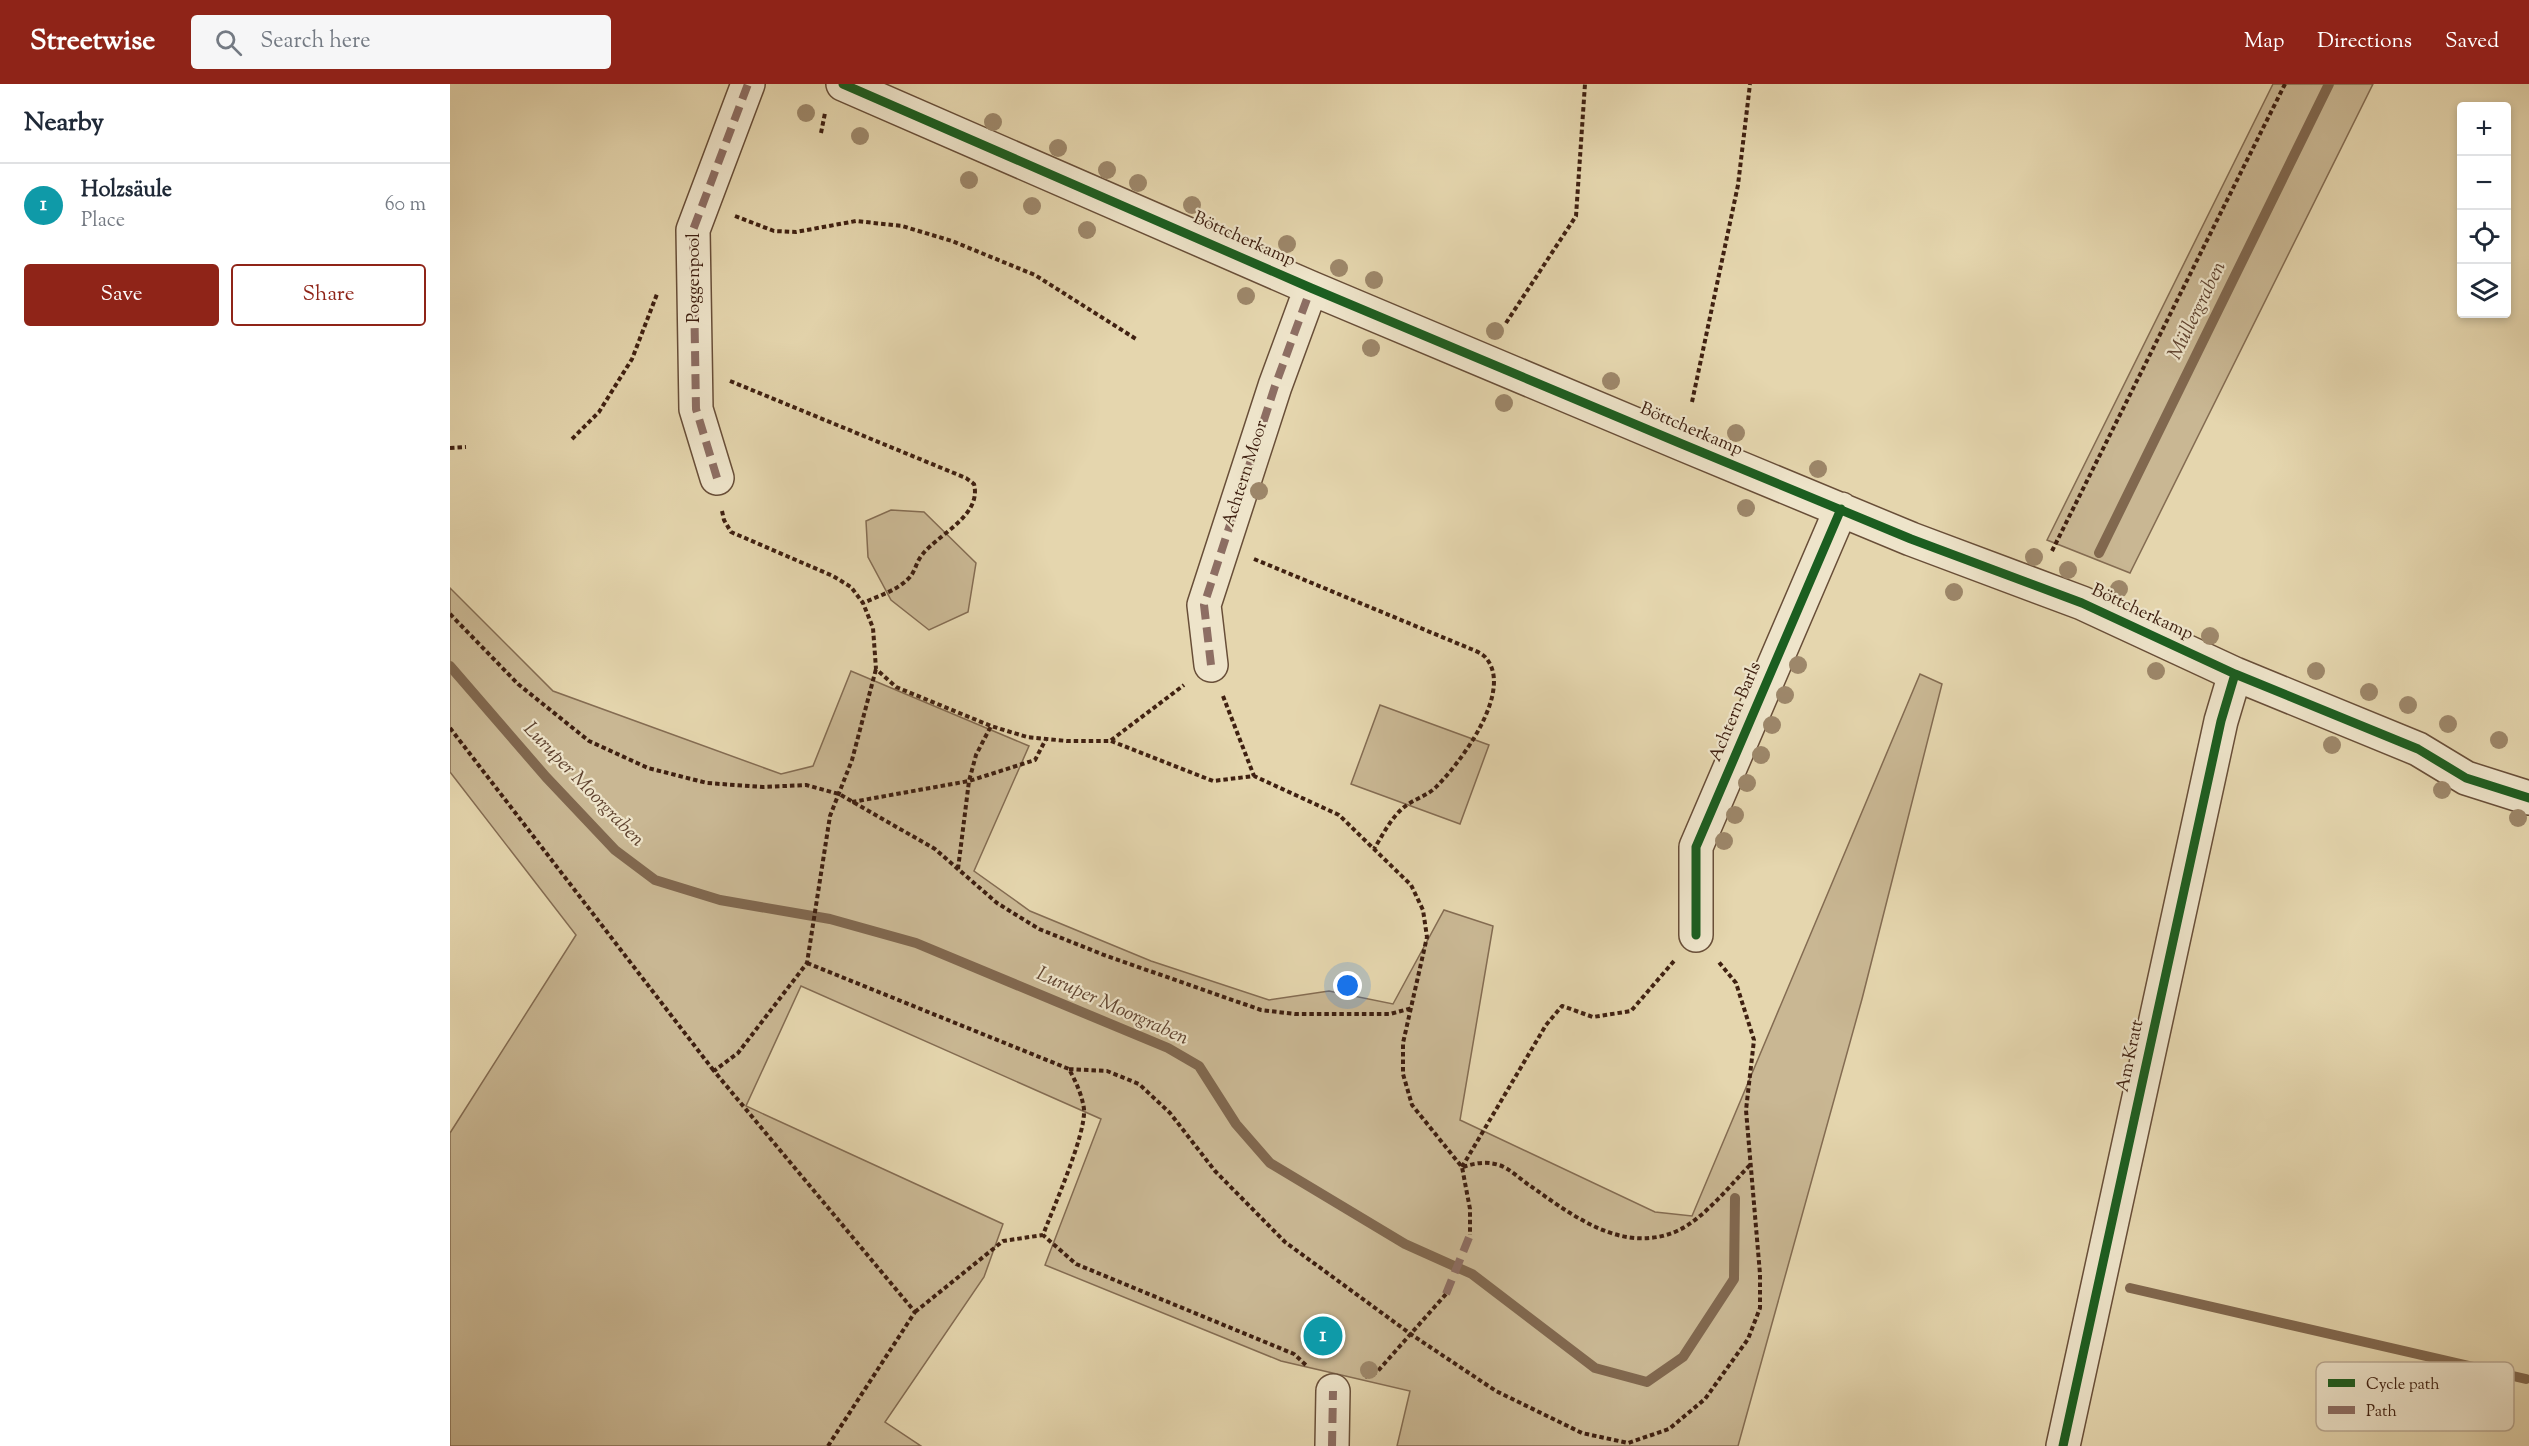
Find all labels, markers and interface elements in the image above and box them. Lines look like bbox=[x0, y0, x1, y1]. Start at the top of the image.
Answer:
search box bbox=[191, 15, 611, 69]
text: Streetwise bbox=[30, 22, 155, 62]
icon: search bbox=[212, 26, 245, 59]
text: Search here bbox=[260, 26, 371, 58]
text: Map bbox=[2244, 27, 2284, 57]
text: Directions bbox=[2317, 27, 2412, 57]
text: Saved bbox=[2445, 27, 2499, 57]
map controls bbox=[2457, 102, 2511, 318]
button: + bbox=[2457, 102, 2511, 156]
text: Nearby bbox=[24, 105, 104, 142]
button: − bbox=[2457, 156, 2511, 210]
text: Holzsäule bbox=[81, 175, 172, 207]
text: 1 bbox=[40, 191, 47, 220]
text: 60 m bbox=[385, 191, 426, 220]
street label: Böttcherkamp bbox=[1189, 206, 1299, 274]
text: Place bbox=[81, 207, 125, 236]
button: locate bbox=[2457, 210, 2511, 264]
street label: Poggenpool bbox=[682, 233, 708, 323]
water label: Müllergraben bbox=[2162, 256, 2235, 365]
button: Save bbox=[24, 264, 219, 326]
button: Share bbox=[231, 264, 426, 326]
button: layers bbox=[2457, 264, 2511, 318]
street label: Böttcherkamp bbox=[1635, 397, 1747, 463]
street label: Achtern Moor bbox=[1217, 417, 1276, 531]
street label: Böttcherkamp bbox=[2087, 578, 2197, 648]
street label: Achtern Barls bbox=[1703, 658, 1769, 766]
water label: Luruper Moorgraben bbox=[516, 716, 651, 854]
water label: Luruper Moorgraben bbox=[1031, 960, 1193, 1054]
your location bbox=[1333, 971, 1362, 1000]
street label: Am Kratt bbox=[2111, 1017, 2151, 1095]
pin: 1 bbox=[1304, 1314, 1342, 1358]
legend bbox=[2316, 1362, 2514, 1431]
text: Cycle path bbox=[2366, 1374, 2440, 1397]
text: Path bbox=[2366, 1401, 2397, 1424]

